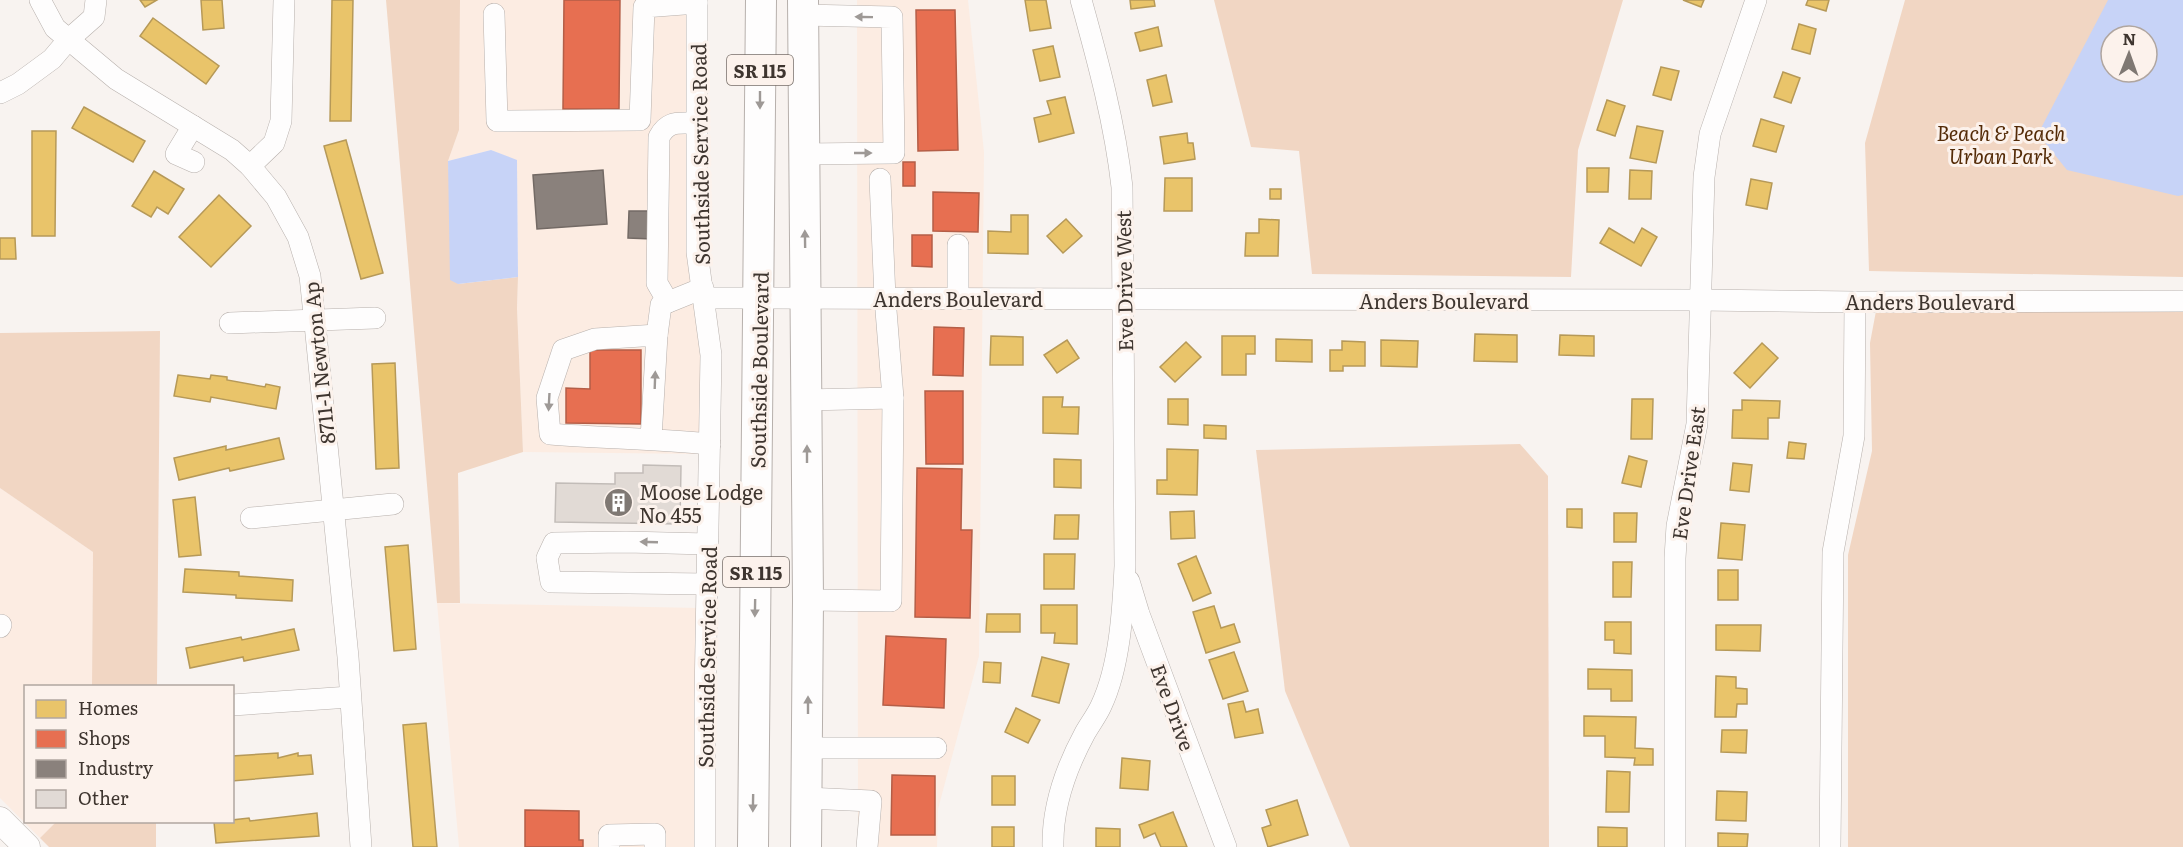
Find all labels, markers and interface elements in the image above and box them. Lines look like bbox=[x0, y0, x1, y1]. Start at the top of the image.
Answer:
one-way arrow bbox=[855, 12, 874, 21]
north arrow bbox=[2099, 24, 2159, 84]
text: N bbox=[2122, 26, 2136, 50]
street label: Southside Service Road bbox=[682, 43, 716, 265]
road number: SR 115 bbox=[727, 55, 793, 85]
one-way arrow bbox=[755, 91, 765, 110]
park label: Beach & Peach Urban Park bbox=[1936, 117, 2066, 170]
one-way arrow bbox=[853, 148, 872, 158]
street label: Eve Drive West bbox=[1107, 210, 1139, 352]
one-way arrow bbox=[800, 230, 810, 249]
street label: Southside Boulevard bbox=[741, 271, 775, 469]
street label: 8711-1 Newton Ap bbox=[295, 280, 341, 446]
street label: Anders Boulevard bbox=[873, 283, 1043, 313]
street label: Anders Boulevard bbox=[1359, 285, 1529, 315]
street label: Anders Boulevard bbox=[1845, 286, 2015, 316]
one-way arrow bbox=[651, 371, 660, 390]
one-way arrow bbox=[544, 393, 553, 412]
street label: Eve Drive East bbox=[1663, 404, 1711, 542]
one-way arrow bbox=[802, 445, 811, 464]
place label: Moose Lodge No 455 bbox=[639, 476, 763, 529]
building icon: Moose Lodge No 455 bbox=[602, 487, 634, 519]
one-way arrow bbox=[640, 538, 659, 547]
street label: Southside Service Road bbox=[689, 546, 723, 768]
road number: SR 115 bbox=[723, 557, 789, 587]
one-way arrow bbox=[750, 598, 760, 617]
street label: Eve Drive bbox=[1144, 659, 1204, 755]
legend bbox=[24, 685, 234, 823]
text: Homes bbox=[78, 694, 138, 721]
one-way arrow bbox=[803, 695, 813, 714]
text: Shops bbox=[78, 724, 130, 751]
text: Industry bbox=[78, 754, 154, 781]
text: Other bbox=[78, 784, 129, 811]
one-way arrow bbox=[748, 793, 758, 812]

